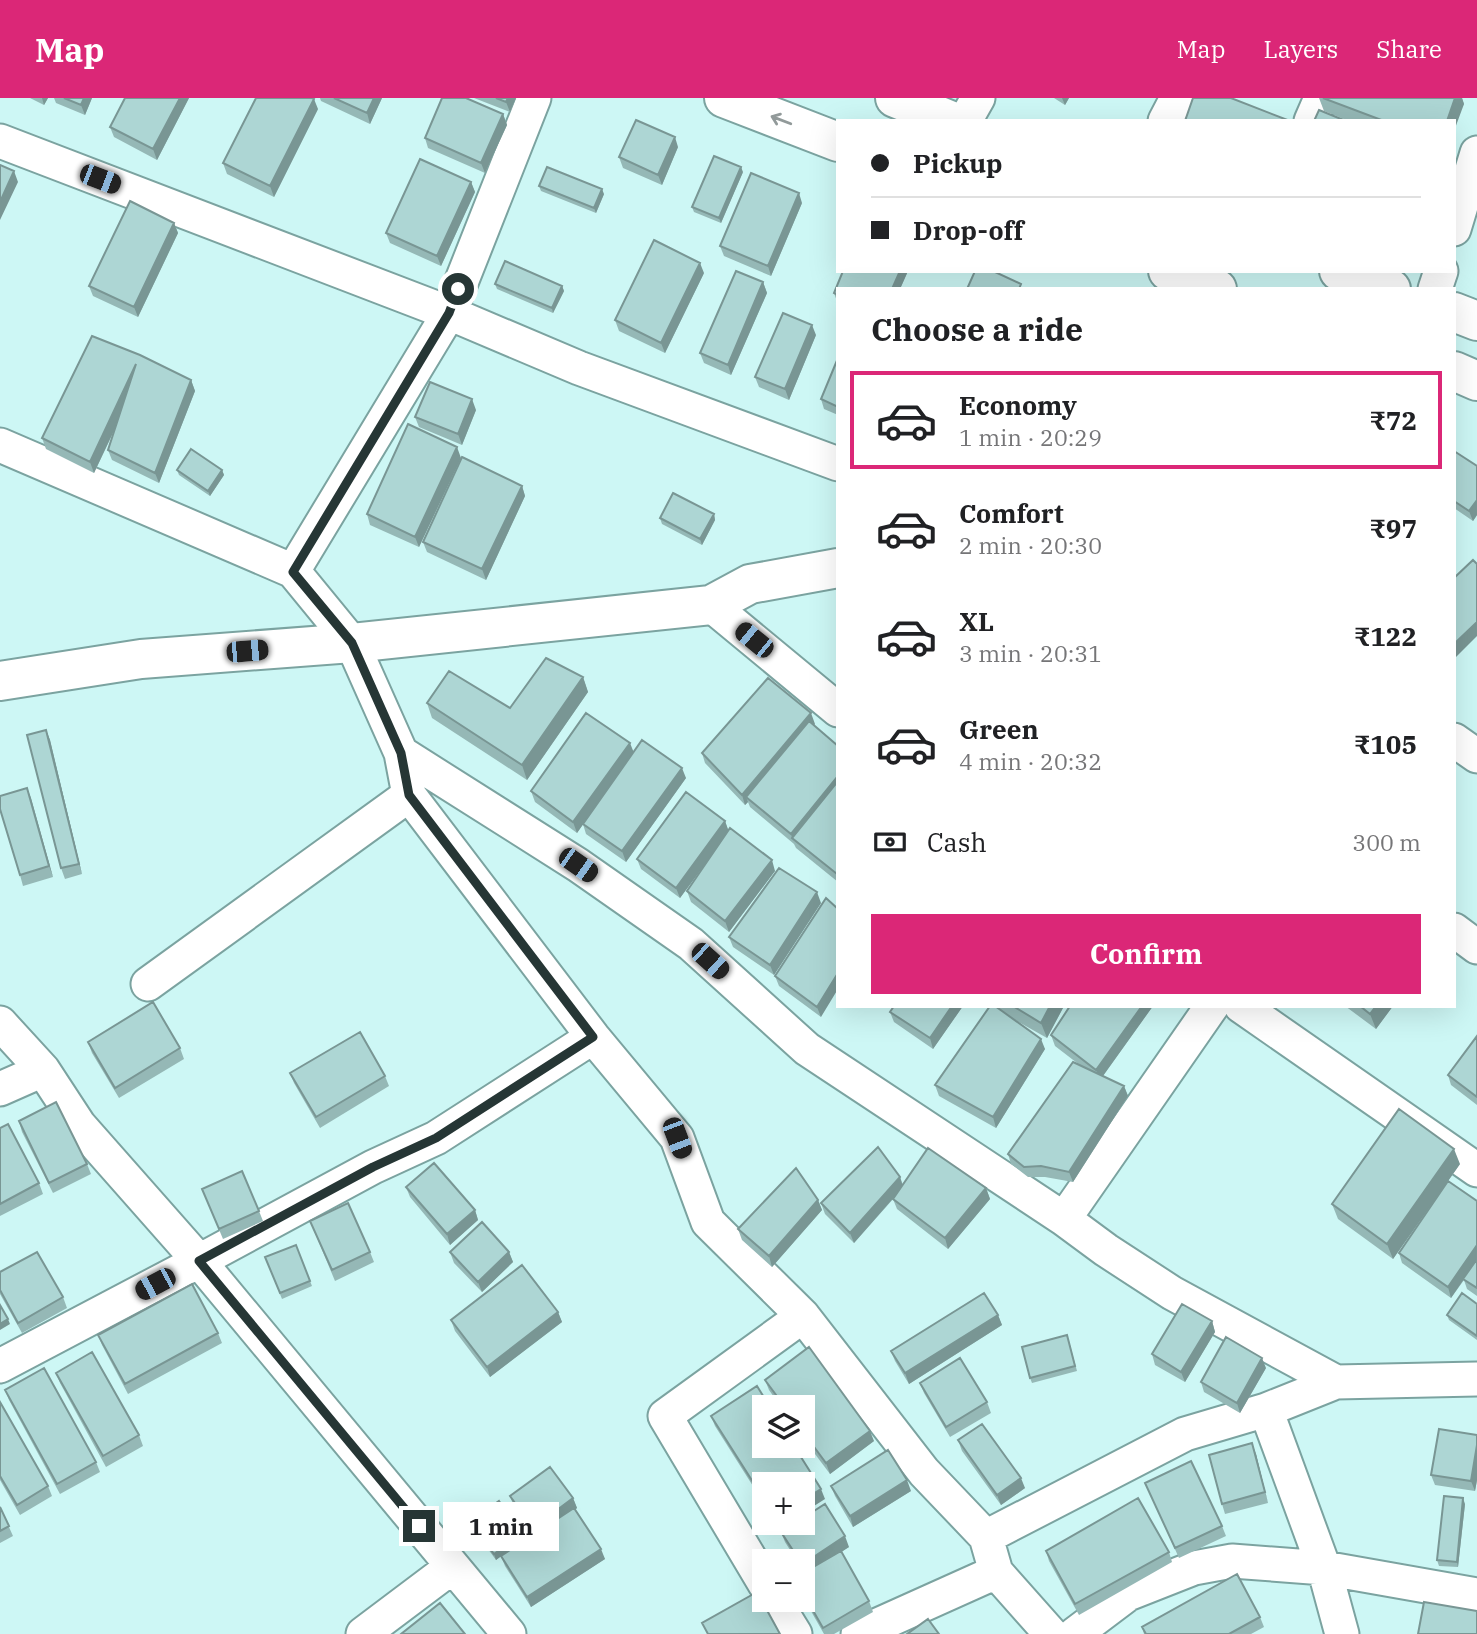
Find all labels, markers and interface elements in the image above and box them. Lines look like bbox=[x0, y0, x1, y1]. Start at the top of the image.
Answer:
text: Map bbox=[35, 28, 104, 71]
text: Map bbox=[1177, 33, 1225, 65]
text: Layers bbox=[1263, 33, 1338, 65]
text: Share bbox=[1376, 33, 1442, 65]
one-way arrow bbox=[771, 113, 793, 125]
text: Pickup bbox=[913, 146, 1003, 180]
car bbox=[77, 162, 124, 196]
text: Drop-off bbox=[913, 213, 1024, 247]
route start bbox=[442, 273, 474, 305]
text: Choose a ride bbox=[871, 308, 1083, 350]
text: Economy bbox=[959, 388, 1077, 422]
icon: car bbox=[875, 389, 938, 452]
text: ₹72 bbox=[1369, 403, 1417, 437]
text: 1 min · 20:29 bbox=[959, 422, 1102, 452]
text: Comfort bbox=[959, 496, 1064, 530]
icon: car bbox=[875, 497, 938, 560]
text: ₹97 bbox=[1369, 511, 1417, 545]
text: 2 min · 20:30 bbox=[959, 530, 1102, 560]
text: XL bbox=[959, 604, 994, 638]
icon: car bbox=[875, 605, 938, 668]
car bbox=[732, 619, 777, 661]
text: ₹122 bbox=[1354, 619, 1417, 653]
text: 3 min · 20:31 bbox=[959, 638, 1102, 668]
car bbox=[226, 639, 269, 663]
text: Green bbox=[959, 712, 1039, 746]
icon: car bbox=[875, 713, 938, 776]
text: ₹105 bbox=[1354, 727, 1417, 761]
text: 4 min · 20:32 bbox=[959, 746, 1102, 776]
icon: cash bbox=[871, 823, 909, 861]
text: Cash bbox=[927, 825, 987, 859]
text: 300 m bbox=[1352, 827, 1421, 857]
car bbox=[555, 844, 602, 886]
button: Confirm bbox=[871, 914, 1421, 994]
car bbox=[688, 939, 733, 983]
car bbox=[660, 1115, 695, 1161]
car bbox=[132, 1265, 179, 1303]
map controls bbox=[752, 1395, 815, 1612]
button: layers bbox=[752, 1395, 815, 1458]
button: + bbox=[752, 1472, 815, 1535]
callout: 1 min bbox=[444, 1502, 559, 1550]
route end bbox=[403, 1510, 435, 1542]
text: 1 min bbox=[469, 1511, 533, 1541]
button: − bbox=[752, 1549, 815, 1612]

